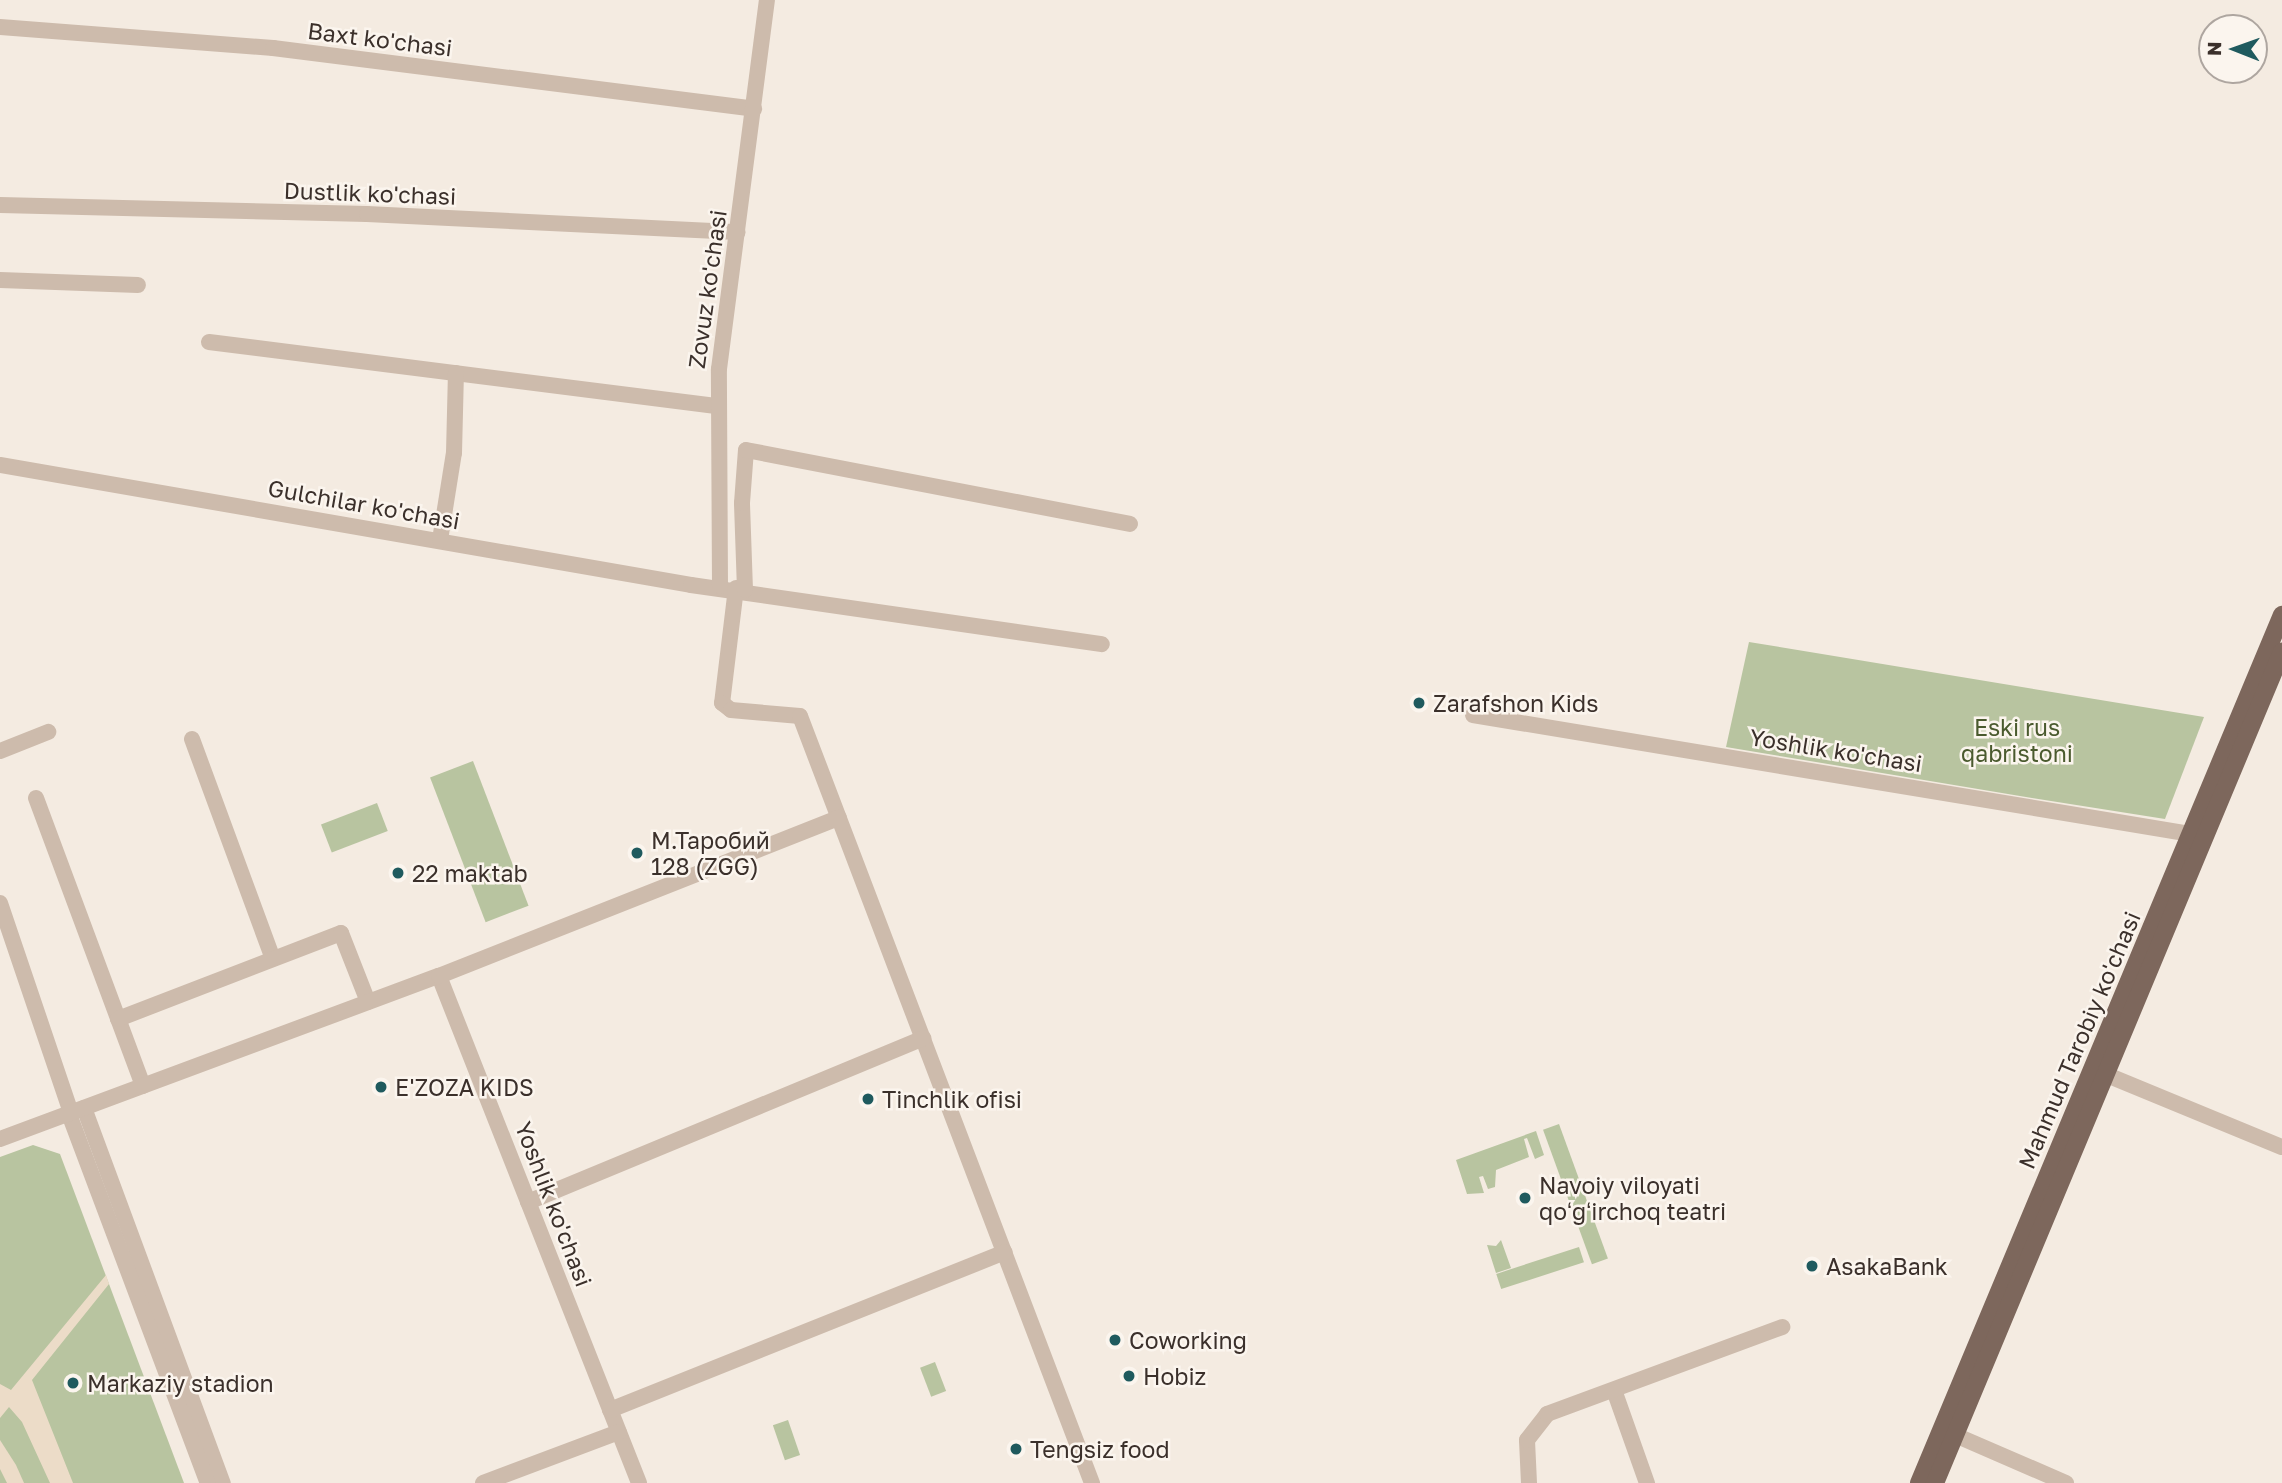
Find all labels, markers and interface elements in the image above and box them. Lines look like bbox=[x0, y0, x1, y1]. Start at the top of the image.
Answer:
north arrow bbox=[2198, 14, 2268, 84]
street label: Baxt ko'chasi bbox=[306, 16, 454, 62]
text: N bbox=[2202, 41, 2225, 56]
street label: Dustlik ko'chasi bbox=[283, 176, 457, 210]
street label: Zovuz ko'chasi bbox=[682, 208, 732, 370]
street label: Gulchilar ko'chasi bbox=[266, 474, 462, 534]
place label: Zarafshon Kids bbox=[1433, 689, 1598, 717]
marker: Zarafshon Kids bbox=[1411, 695, 1427, 711]
park label: Eski rus qabristoni bbox=[1961, 713, 2073, 767]
street label: Yoshlik ko'chasi bbox=[1748, 723, 1924, 777]
place label: М.Таробий 128 (ZGG) bbox=[651, 826, 770, 880]
marker: М.Таробий 128 (ZGG) bbox=[629, 845, 645, 861]
place label: 22 maktab bbox=[412, 859, 528, 887]
marker: 22 maktab bbox=[390, 865, 406, 881]
street label: Mahmud Tarobiy ko'chasi bbox=[2012, 907, 2146, 1173]
place label: E'ZOZA KIDS bbox=[395, 1073, 534, 1101]
marker: E'ZOZA KIDS bbox=[373, 1079, 389, 1095]
place label: Tinchlik ofisi bbox=[882, 1085, 1022, 1113]
marker: Tinchlik ofisi bbox=[860, 1091, 876, 1107]
street label: Yoshlik ko'chasi bbox=[510, 1118, 598, 1290]
place label: Navoiy viloyati qoʻgʻirchoq teatri bbox=[1539, 1171, 1726, 1225]
marker: Navoiy viloyati qoʻgʻirchoq teatri bbox=[1517, 1190, 1533, 1206]
place label: AsakaBank bbox=[1826, 1252, 1948, 1280]
marker: AsakaBank bbox=[1804, 1258, 1820, 1274]
place label: Coworking bbox=[1129, 1326, 1247, 1354]
marker: Coworking bbox=[1107, 1332, 1123, 1348]
place label: Hobiz bbox=[1143, 1362, 1206, 1390]
marker: Hobiz bbox=[1121, 1368, 1137, 1384]
place label: Markaziy stadion bbox=[87, 1369, 274, 1397]
marker: Markaziy stadion bbox=[65, 1375, 81, 1391]
place label: Tengsiz food bbox=[1030, 1435, 1170, 1463]
marker: Tengsiz food bbox=[1008, 1441, 1024, 1457]

